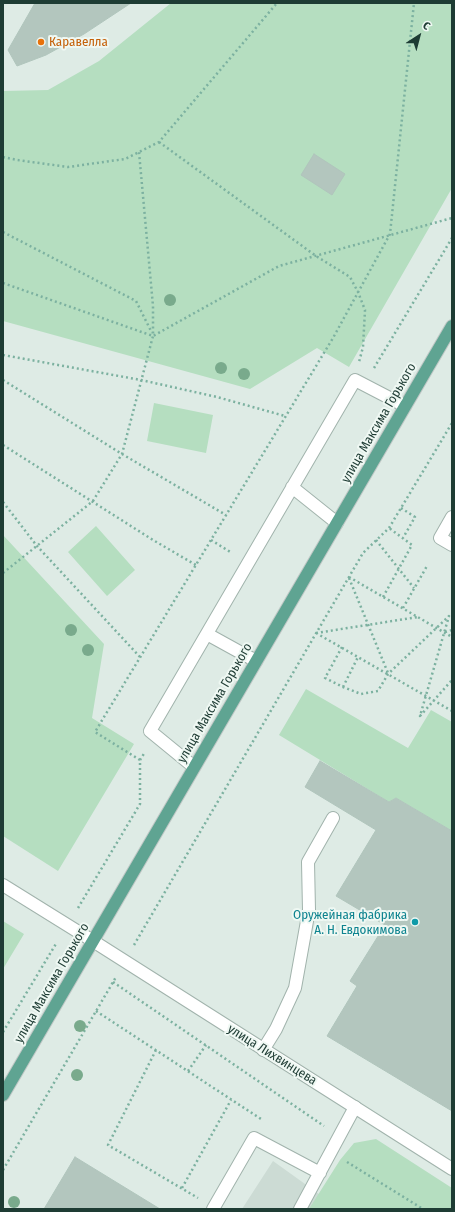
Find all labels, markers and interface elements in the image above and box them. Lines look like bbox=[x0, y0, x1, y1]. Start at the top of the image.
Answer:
north arrow bbox=[399, 16, 439, 56]
text: С bbox=[420, 19, 432, 33]
place label: Каравелла bbox=[49, 34, 108, 50]
marker: Каравелла bbox=[36, 37, 46, 47]
street label: улица Максима Горького bbox=[338, 360, 420, 486]
street label: улица Максима Горького bbox=[174, 640, 256, 766]
place label: Оружейная фабрика А. Н. Евдокимова bbox=[293, 907, 407, 938]
marker: Оружейная фабрика А. Н. Евдокимова bbox=[410, 917, 420, 927]
street label: улица Максима Горького bbox=[11, 920, 93, 1046]
street label: улица Лихвинцева bbox=[224, 1021, 320, 1089]

